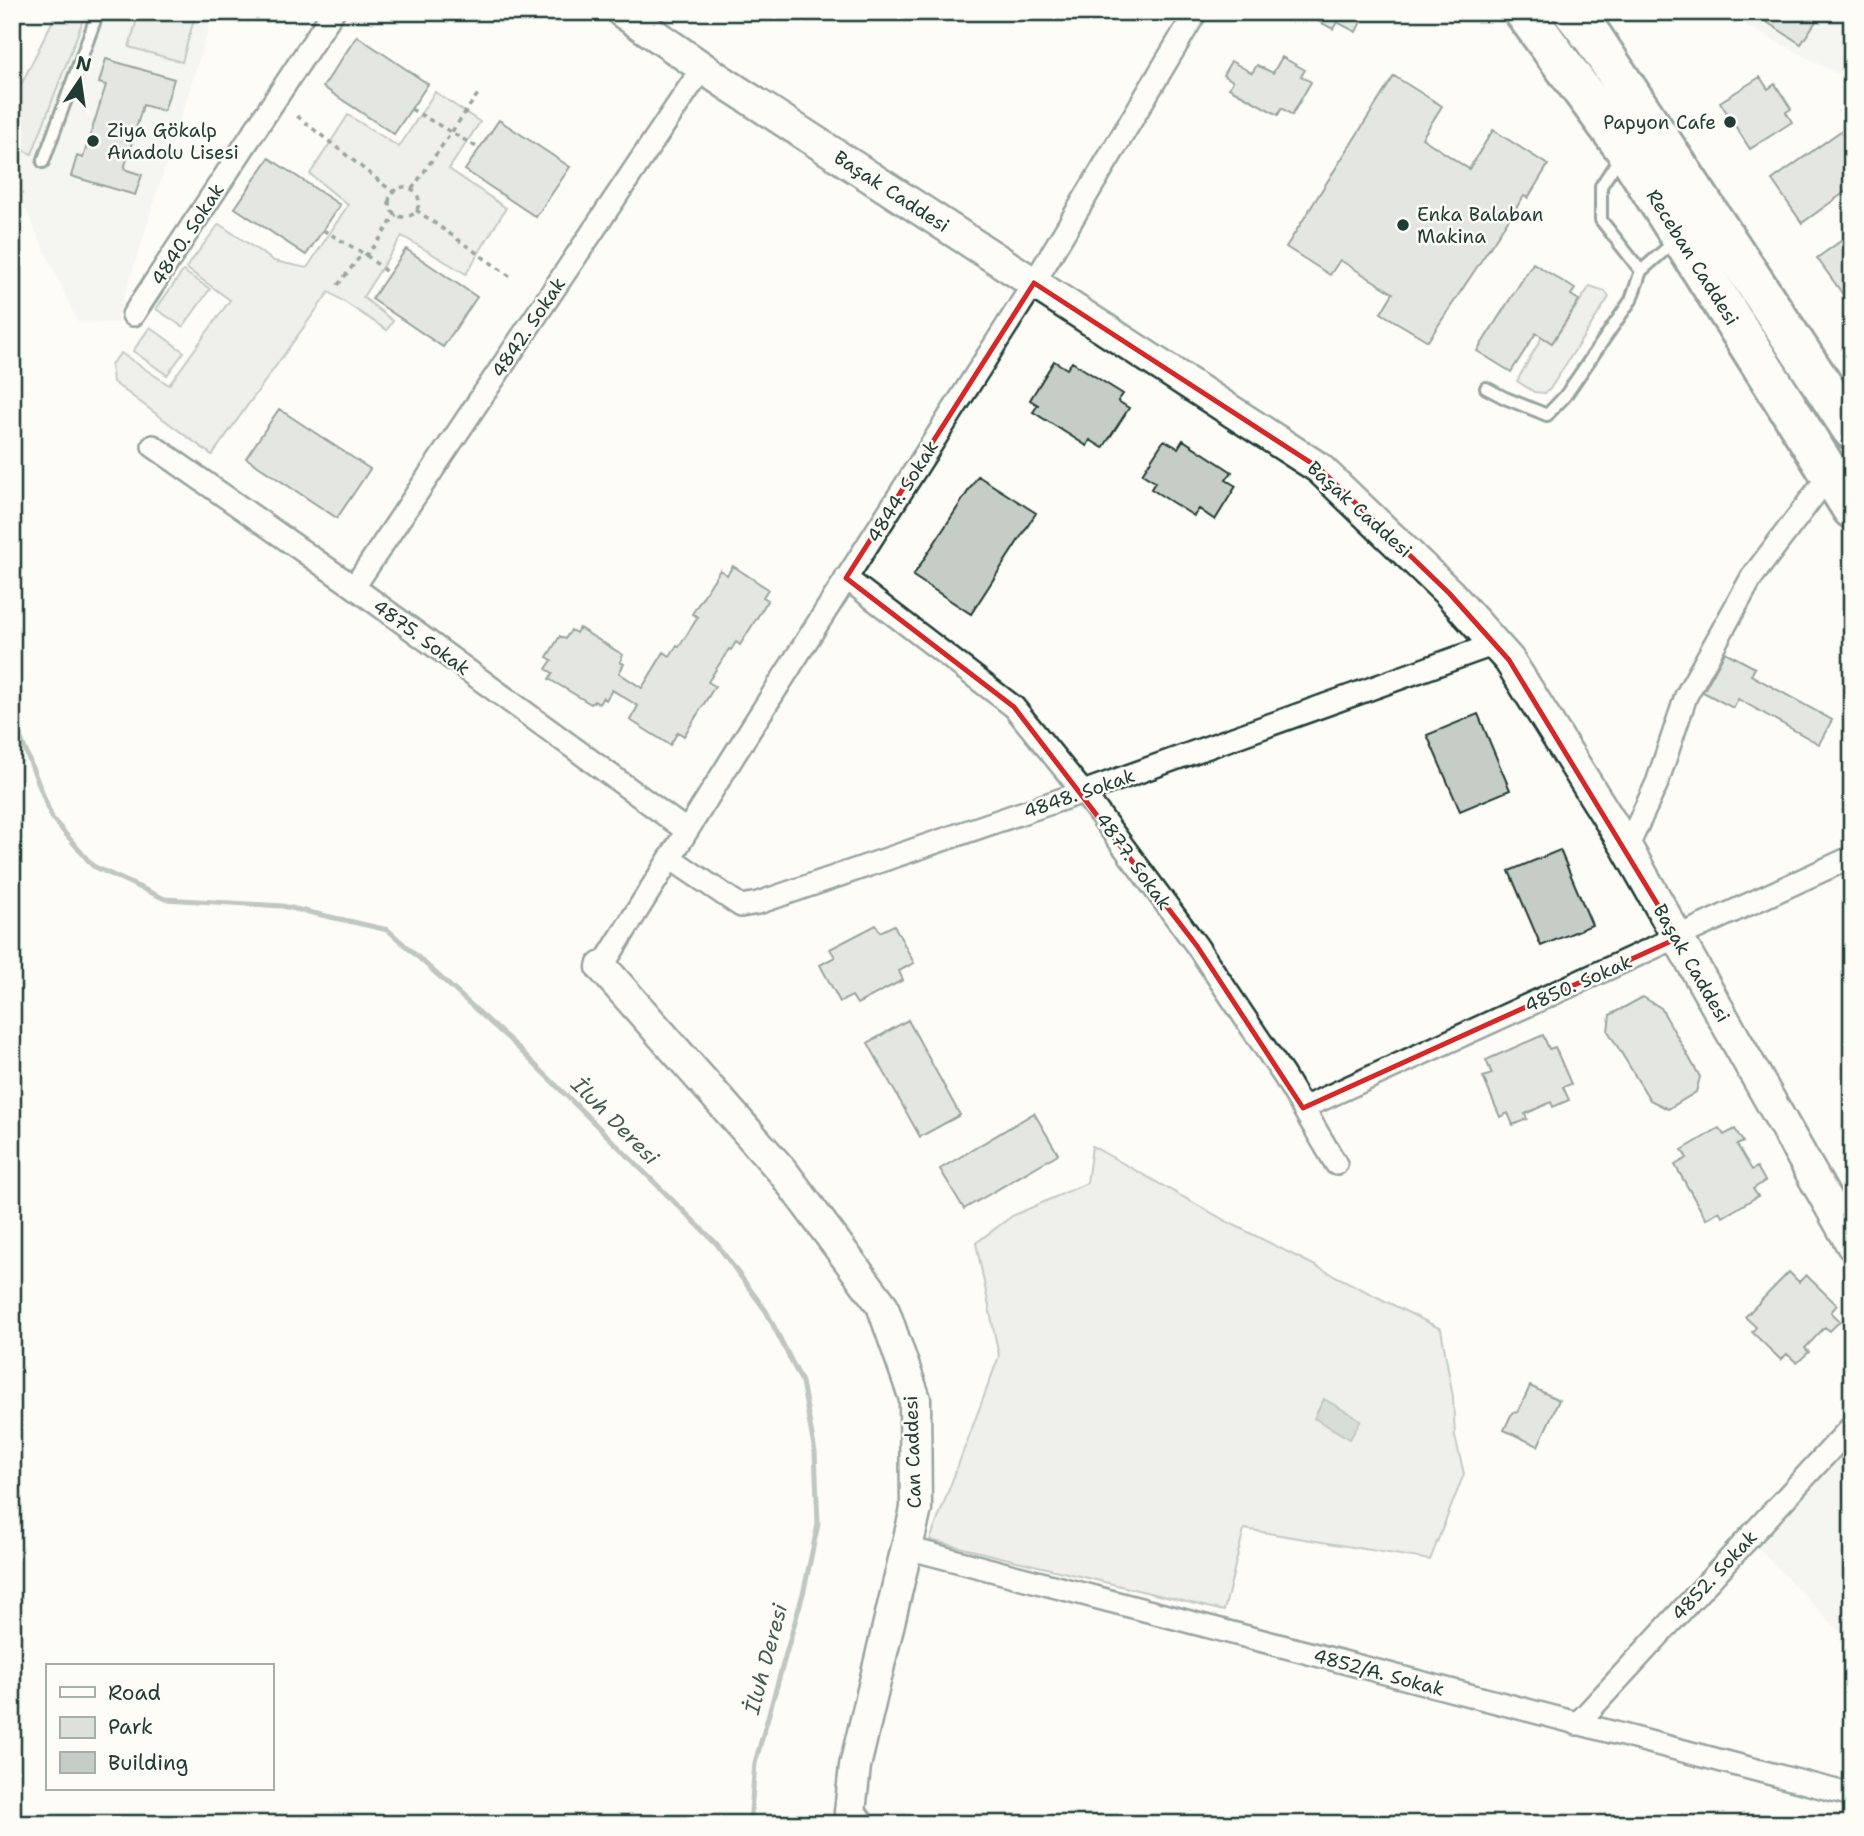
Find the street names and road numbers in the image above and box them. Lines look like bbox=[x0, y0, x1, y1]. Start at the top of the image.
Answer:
street label: Başak Caddesi bbox=[829, 145, 954, 238]
street label: 4840. Sokak bbox=[145, 179, 230, 290]
street label: Receban Caddesi bbox=[1641, 185, 1744, 330]
street label: 4842. Sokak bbox=[486, 272, 571, 382]
street label: 4844. Sokak bbox=[861, 435, 944, 547]
street label: Başak Caddesi bbox=[1302, 456, 1417, 563]
street label: 4875. Sokak bbox=[368, 594, 475, 681]
street label: 4848. Sokak bbox=[1020, 763, 1138, 824]
street label: 4877. Sokak bbox=[1090, 808, 1177, 915]
street label: Başak Caddesi bbox=[1648, 899, 1736, 1027]
street label: 4850. Sokak bbox=[1521, 949, 1636, 1018]
street label: Can Caddesi bbox=[898, 1395, 927, 1509]
street label: 4852. Sokak bbox=[1666, 1525, 1763, 1626]
street label: 4852/A. Sokak bbox=[1311, 1643, 1447, 1702]

